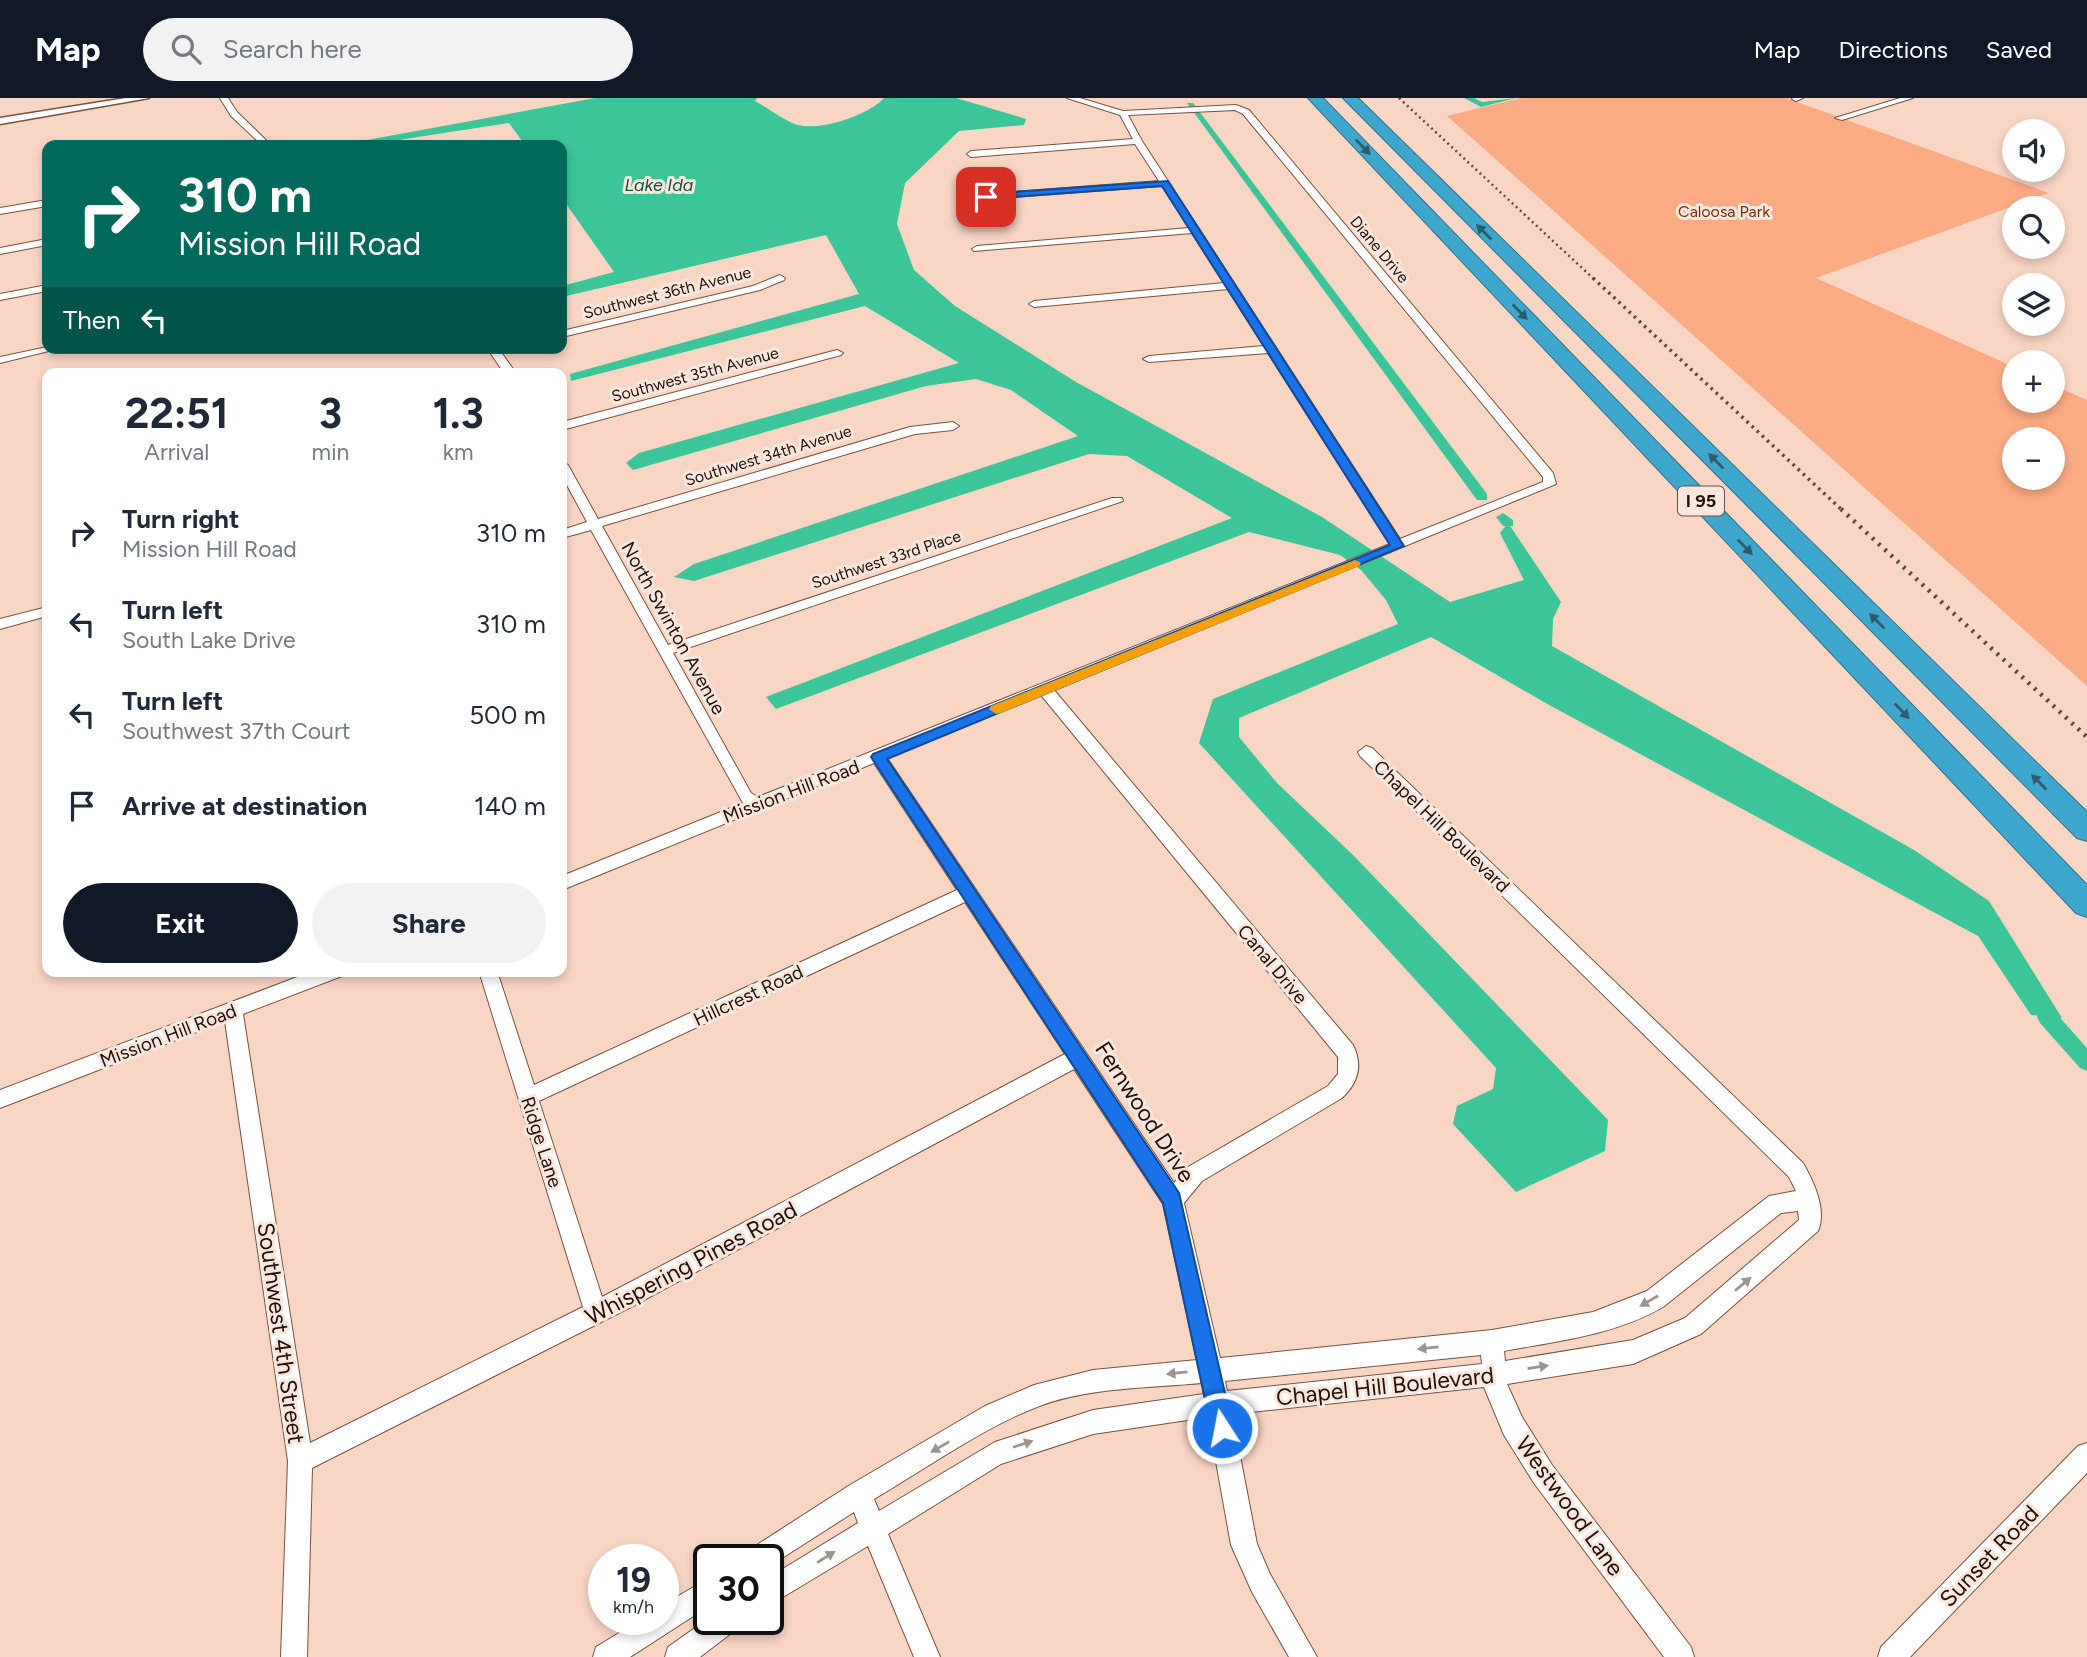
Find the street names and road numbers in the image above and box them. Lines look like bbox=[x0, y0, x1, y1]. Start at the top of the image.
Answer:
street label: Diane Drive bbox=[1346, 212, 1413, 287]
street label: Southwest 36th Avenue bbox=[581, 262, 753, 323]
street label: Southwest 35th Avenue bbox=[609, 343, 781, 406]
street label: Southwest 34th Avenue bbox=[683, 421, 854, 490]
road number: I 95 bbox=[1678, 486, 1724, 516]
street label: Southwest 33rd Place bbox=[809, 526, 963, 593]
street label: North Swinton Avenue bbox=[617, 538, 731, 719]
street label: Mission Hill Road bbox=[720, 755, 863, 828]
street label: Chapel Hill Boulevard bbox=[1369, 755, 1515, 897]
street label: Canal Drive bbox=[1233, 920, 1312, 1009]
street label: Hillcrest Road bbox=[690, 960, 807, 1031]
street label: Mission Hill Road bbox=[97, 999, 240, 1072]
street label: Fernwood Drive bbox=[1089, 1036, 1201, 1188]
street label: Ridge Lane bbox=[516, 1094, 567, 1191]
street label: Whispering Pines Road bbox=[580, 1195, 802, 1331]
street label: Southwest 4th Street bbox=[252, 1221, 310, 1445]
street label: Chapel Hill Boulevard bbox=[1275, 1361, 1495, 1411]
street label: Westwood Lane bbox=[1510, 1431, 1630, 1581]
street label: Sunset Road bbox=[1934, 1499, 2044, 1613]

